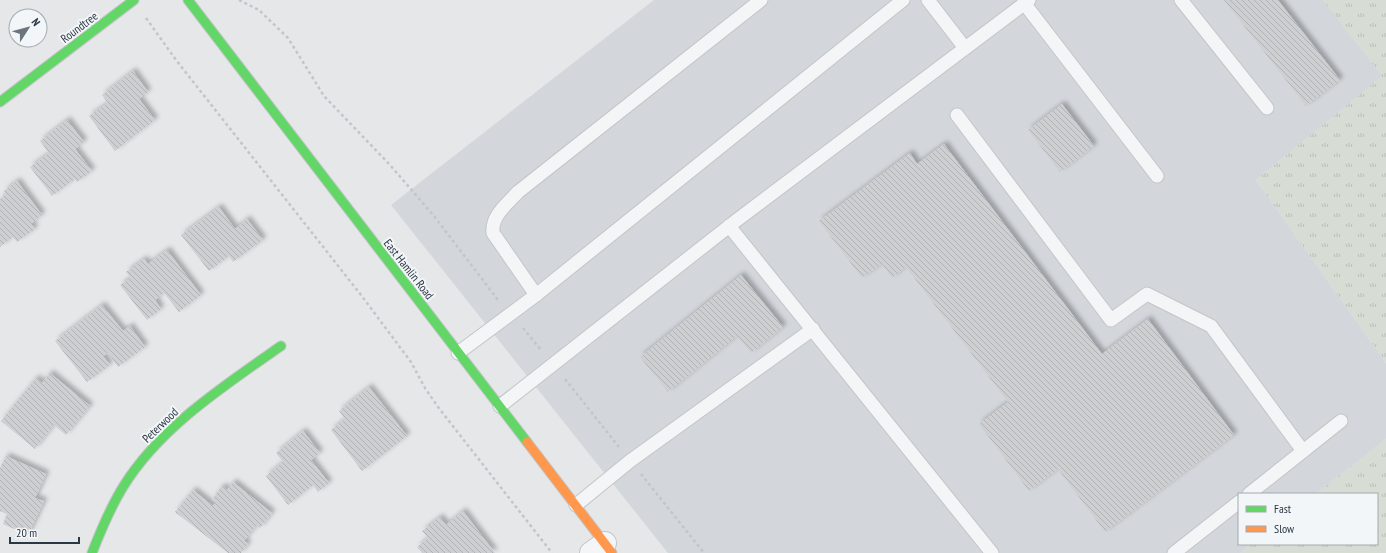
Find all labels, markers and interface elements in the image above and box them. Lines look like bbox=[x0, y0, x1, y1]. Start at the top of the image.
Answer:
north arrow bbox=[8, 8, 48, 48]
street label: Roundtree bbox=[57, 8, 101, 46]
text: N bbox=[29, 16, 44, 29]
street label: East Hamlin Road bbox=[381, 236, 437, 302]
street label: Peterwood bbox=[139, 404, 181, 446]
legend bbox=[1238, 493, 1378, 545]
text: Fast bbox=[1274, 501, 1292, 516]
scale bar bbox=[10, 519, 79, 545]
text: Slow bbox=[1274, 521, 1295, 536]
text: 20 m bbox=[16, 525, 37, 540]

